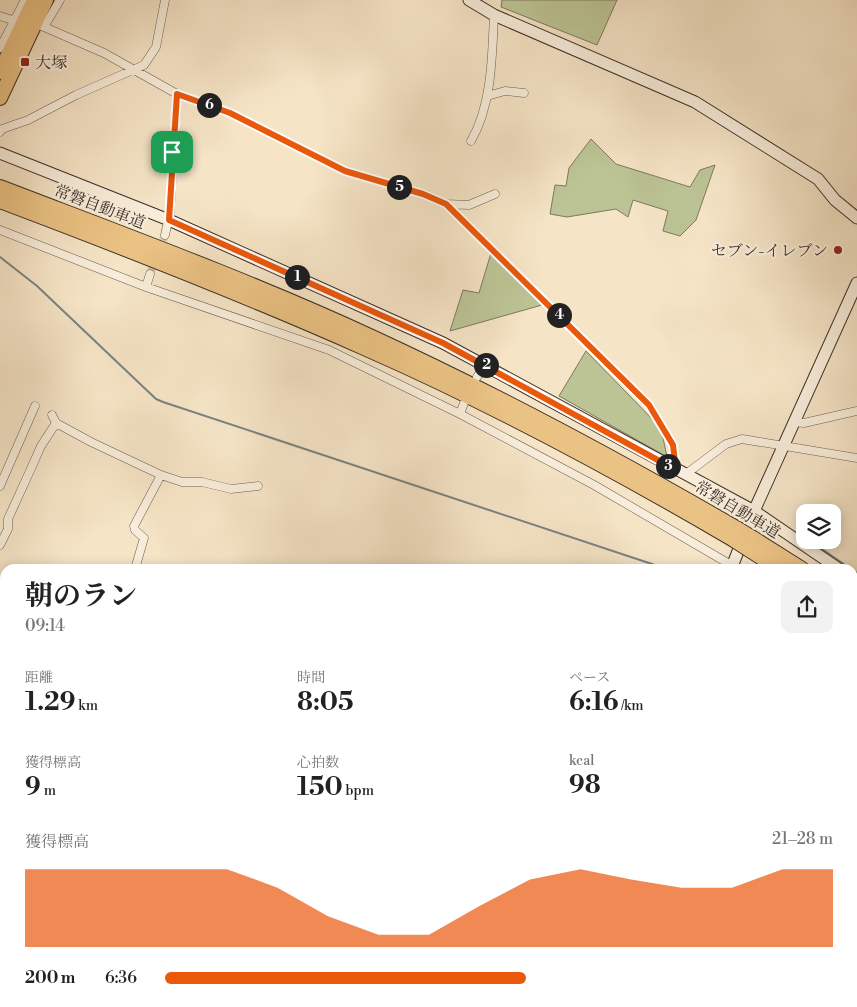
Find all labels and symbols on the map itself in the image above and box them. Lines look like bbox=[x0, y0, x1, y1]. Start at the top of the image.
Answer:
place label: 大塚 bbox=[35, 53, 67, 73]
marker: 大塚 bbox=[19, 56, 31, 68]
pin: 6 bbox=[196, 92, 222, 118]
pin bbox=[151, 131, 193, 173]
pin: 5 bbox=[386, 174, 412, 200]
street label: 常磐自動車道 bbox=[51, 180, 148, 233]
place label: セブン-イレブン bbox=[711, 241, 828, 261]
marker: セブン-イレブン bbox=[832, 244, 844, 256]
pin: 1 bbox=[284, 264, 310, 290]
pin: 4 bbox=[546, 302, 572, 328]
pin: 2 bbox=[474, 352, 498, 378]
pin: 3 bbox=[656, 454, 680, 478]
street label: 常磐自動車道 bbox=[691, 477, 784, 543]

